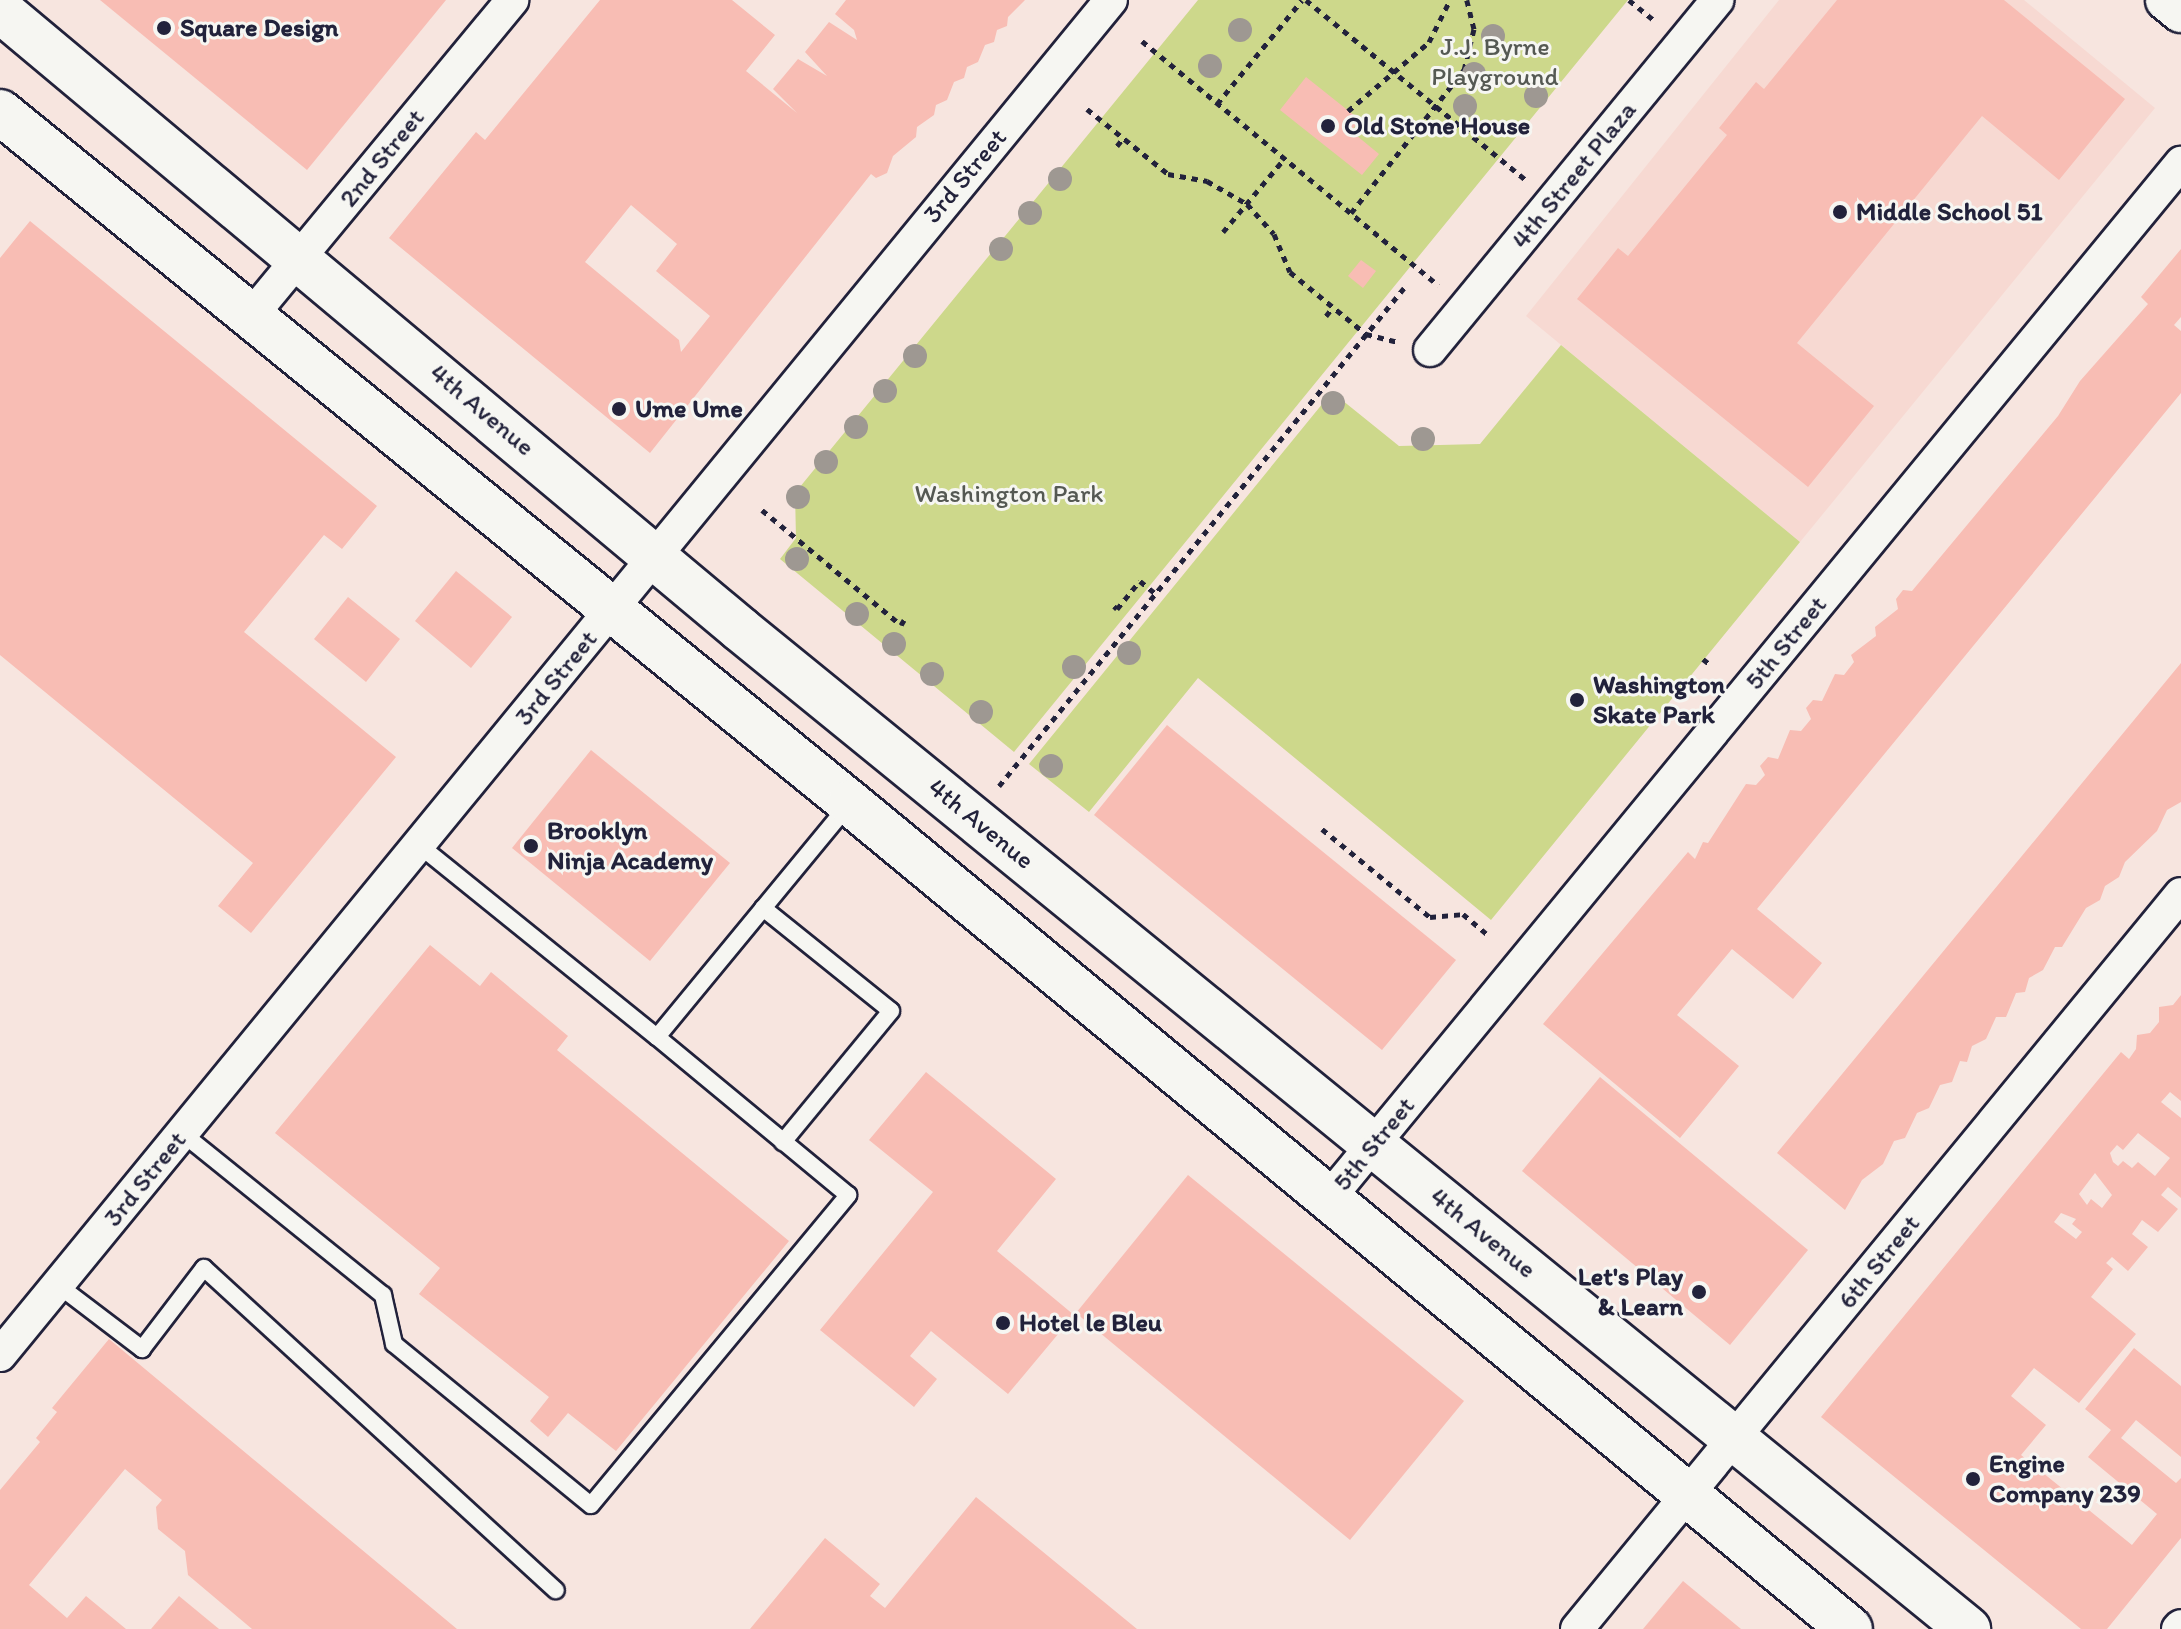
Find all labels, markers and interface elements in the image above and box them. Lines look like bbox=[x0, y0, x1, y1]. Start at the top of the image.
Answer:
place label: Square Design bbox=[180, 12, 339, 44]
marker: Square Design bbox=[155, 19, 173, 37]
park label: J.J. Byrne Playground bbox=[1431, 31, 1559, 92]
street label: 4th Street Plaza bbox=[1505, 95, 1643, 255]
street label: 2nd Street bbox=[333, 103, 431, 213]
place label: Old Stone House bbox=[1344, 110, 1529, 142]
marker: Old Stone House bbox=[1319, 117, 1337, 135]
street label: 3rd Street bbox=[917, 123, 1013, 229]
place label: Middle School 51 bbox=[1856, 196, 2042, 228]
marker: Middle School 51 bbox=[1831, 203, 1849, 221]
street label: 4th Avenue bbox=[424, 358, 540, 462]
place label: Ume Ume bbox=[635, 393, 744, 425]
marker: Ume Ume bbox=[610, 400, 628, 418]
park label: Washington Park bbox=[914, 478, 1104, 510]
street label: 5th Street bbox=[1739, 590, 1833, 696]
street label: 3rd Street bbox=[508, 624, 604, 732]
place label: Washington Skate Park bbox=[1593, 669, 1725, 730]
marker: Washington Skate Park bbox=[1568, 691, 1586, 709]
street label: 4th Avenue bbox=[922, 772, 1040, 876]
place label: Brooklyn Ninja Academy bbox=[547, 815, 714, 876]
marker: Brooklyn Ninja Academy bbox=[522, 837, 540, 855]
street label: 5th Street bbox=[1327, 1091, 1421, 1197]
street label: 3rd Street bbox=[97, 1125, 193, 1233]
street label: 4th Avenue bbox=[1424, 1181, 1542, 1285]
street label: 6th Street bbox=[1832, 1209, 1926, 1315]
place label: Let's Play & Learn bbox=[1577, 1261, 1683, 1322]
marker: Let's Play & Learn bbox=[1690, 1283, 1708, 1301]
place label: Hotel le Bleu bbox=[1019, 1307, 1162, 1339]
marker: Hotel le Bleu bbox=[994, 1314, 1012, 1332]
place label: Engine Company 239 bbox=[1989, 1448, 2141, 1510]
marker: Engine Company 239 bbox=[1964, 1470, 1982, 1488]

